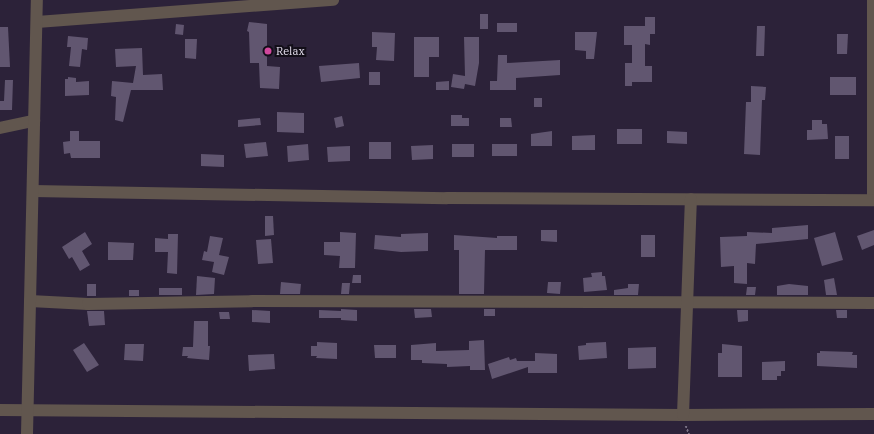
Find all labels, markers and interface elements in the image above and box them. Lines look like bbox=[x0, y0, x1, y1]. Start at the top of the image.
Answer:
place label: Relax bbox=[276, 44, 305, 58]
marker: Relax bbox=[263, 46, 273, 56]

